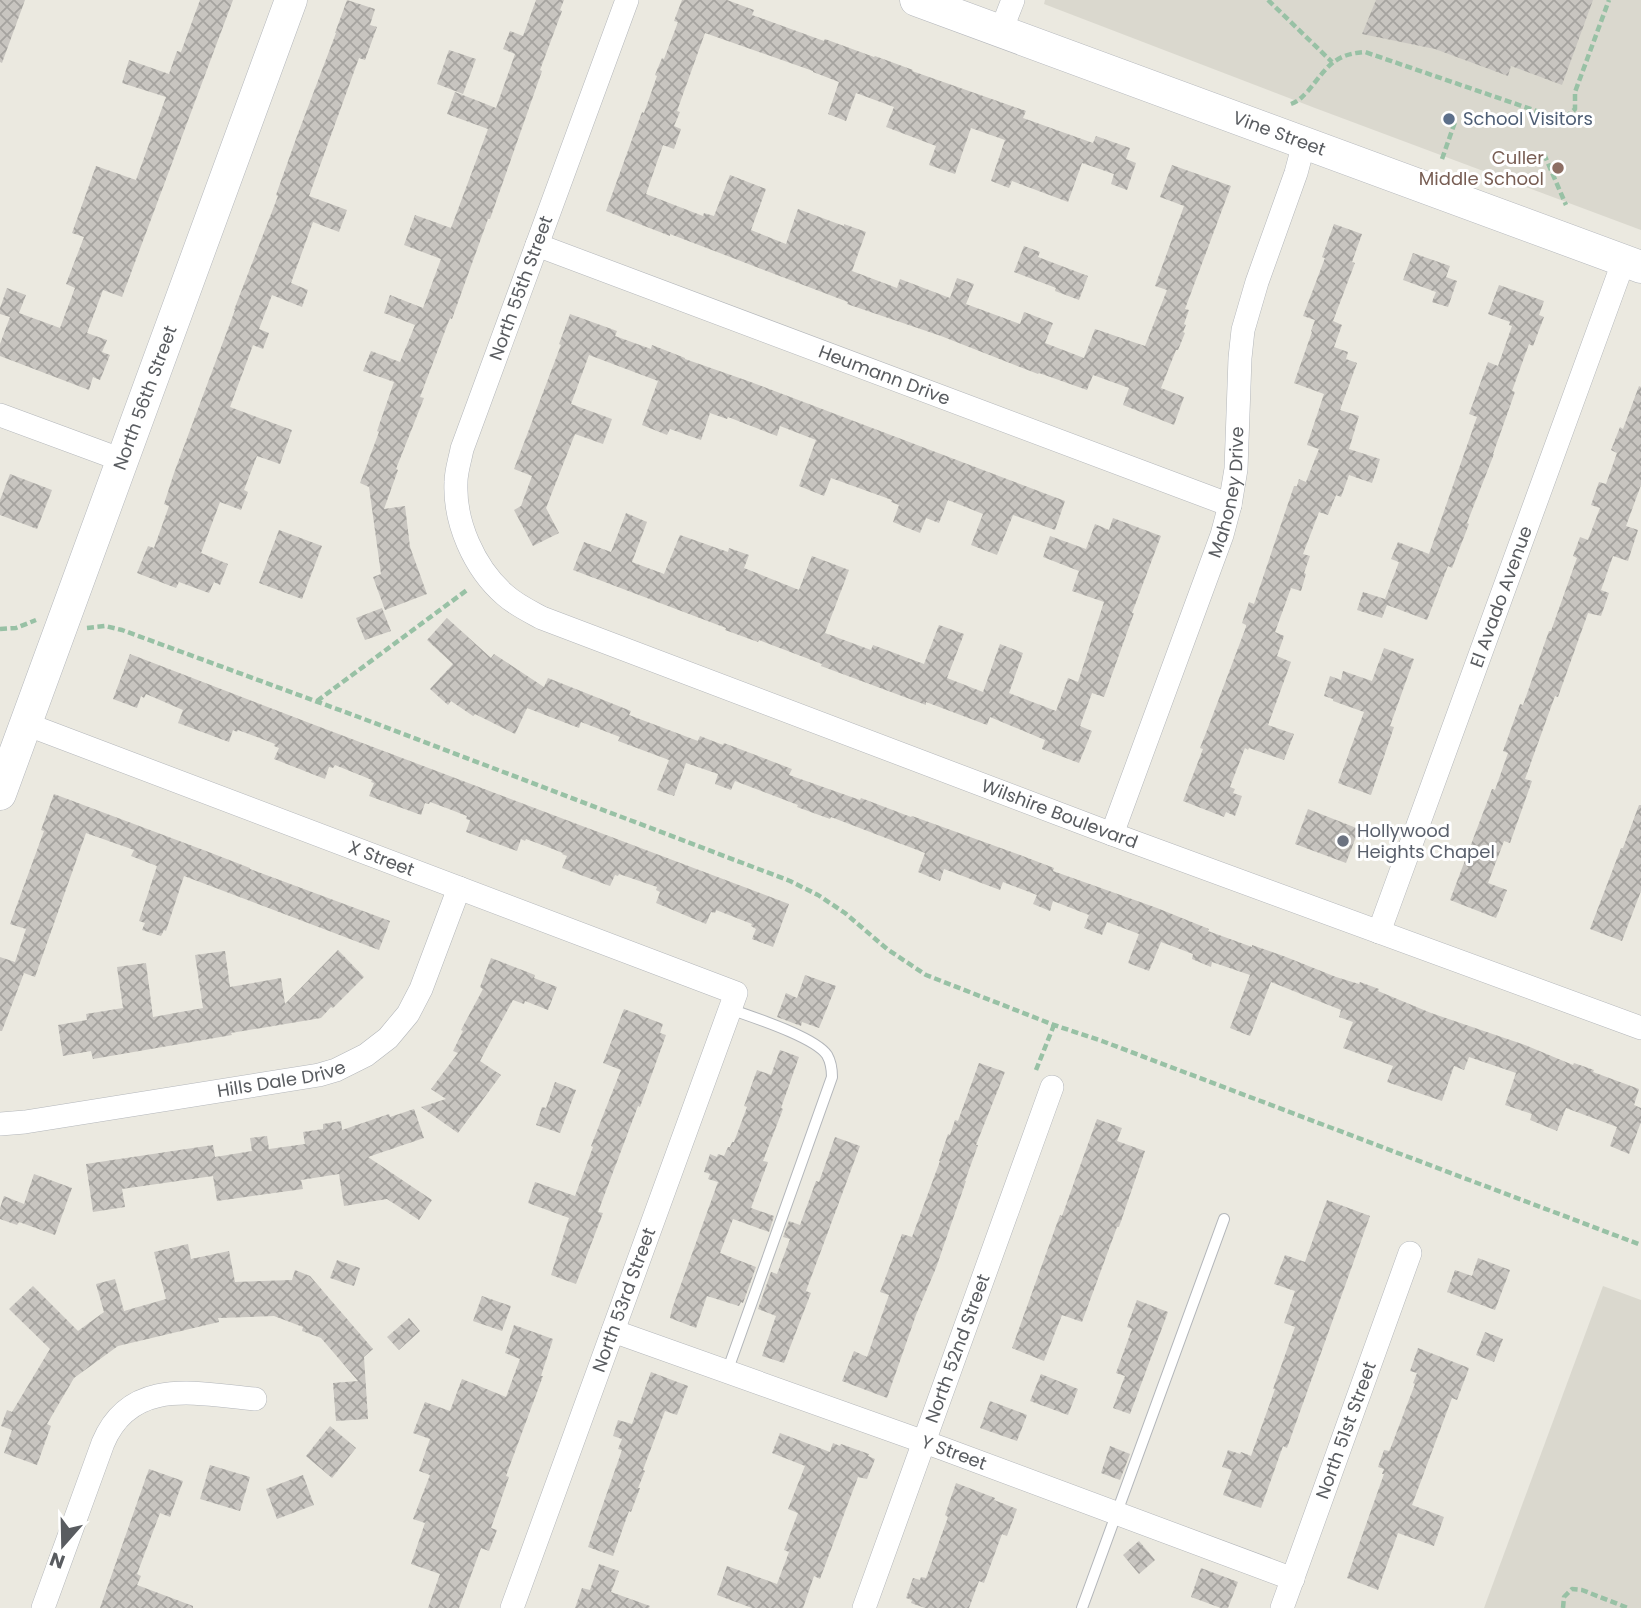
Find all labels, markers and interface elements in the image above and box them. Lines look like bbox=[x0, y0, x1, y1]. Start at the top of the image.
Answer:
street label: Vine Street bbox=[1230, 105, 1329, 162]
place label: School Visitors bbox=[1463, 106, 1593, 131]
marker: School Visitors bbox=[1441, 111, 1457, 127]
place label: Culler Middle School bbox=[1419, 145, 1544, 191]
marker: Culler Middle School bbox=[1550, 160, 1566, 176]
street label: North 55th Street bbox=[483, 212, 558, 364]
street label: North 56th Street bbox=[107, 322, 183, 473]
street label: Heumann Drive bbox=[815, 339, 954, 411]
street label: Mahoney Drive bbox=[1202, 426, 1250, 561]
street label: El Avado Avenue bbox=[1464, 522, 1538, 671]
street label: Wilshire Boulevard bbox=[978, 773, 1141, 854]
place label: Hollywood Heights Chapel bbox=[1357, 818, 1495, 864]
marker: Hollywood Heights Chapel bbox=[1335, 833, 1351, 849]
street label: X Street bbox=[345, 834, 418, 882]
street label: Hills Dale Drive bbox=[215, 1054, 350, 1103]
street label: North 53rd Street bbox=[586, 1224, 661, 1376]
street label: North 52nd Street bbox=[919, 1270, 996, 1426]
street label: North 51st Street bbox=[1309, 1358, 1382, 1502]
street label: Y Street bbox=[918, 1429, 990, 1476]
north arrow bbox=[28, 1510, 98, 1580]
text: N bbox=[46, 1545, 69, 1576]

